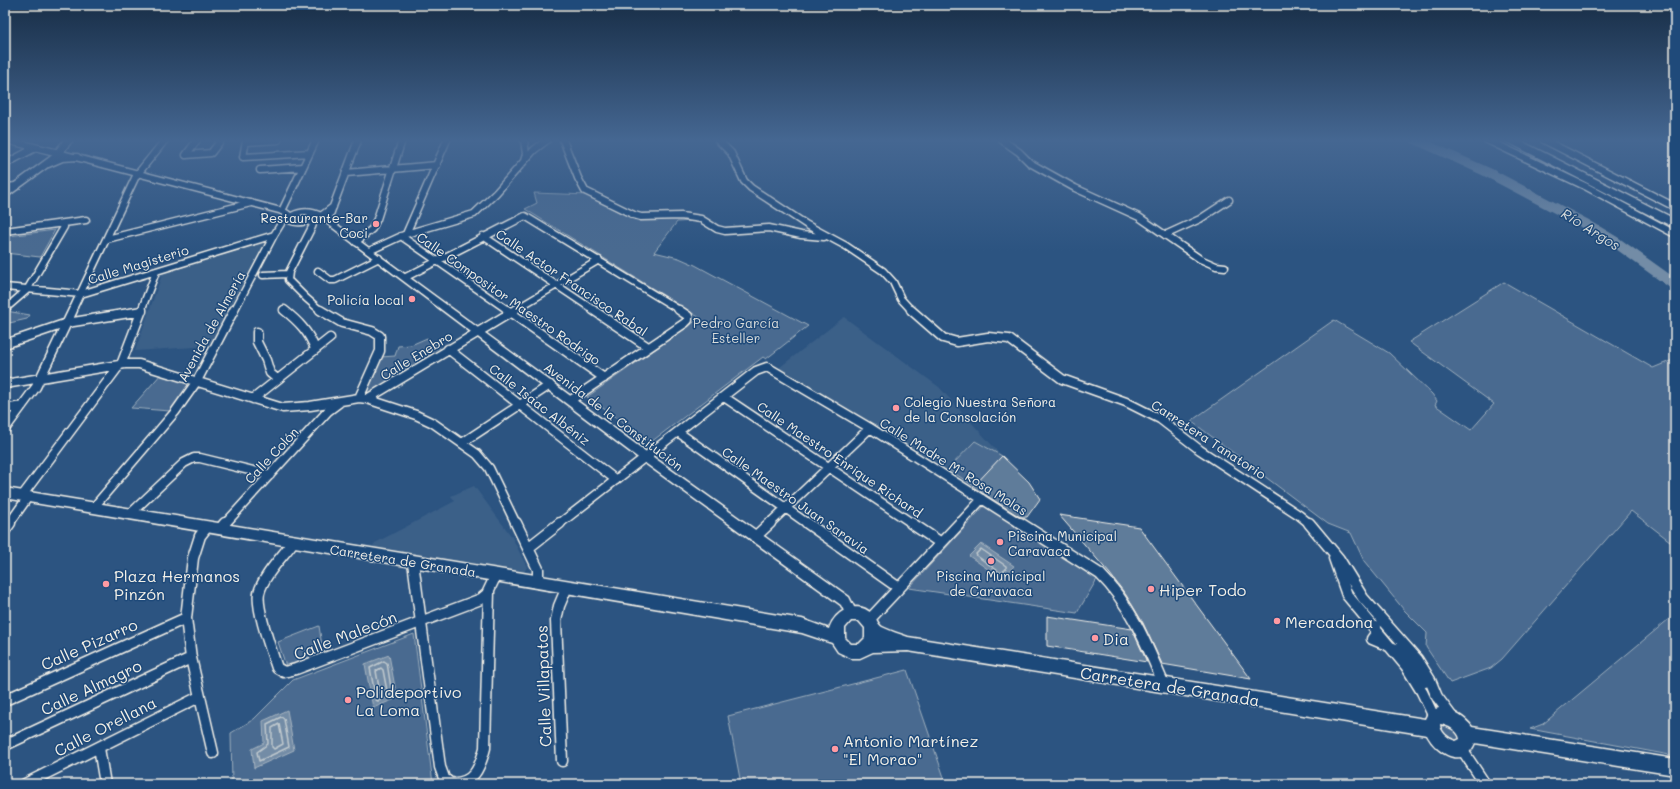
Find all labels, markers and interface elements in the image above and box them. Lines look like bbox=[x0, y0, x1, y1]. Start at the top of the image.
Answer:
water label: Río Argos bbox=[1558, 203, 1624, 255]
place label: Restaurante-Bar Coci bbox=[261, 209, 368, 241]
marker: Restaurante-Bar Coci bbox=[371, 219, 381, 229]
street label: Calle Actor Francisco Rabal bbox=[493, 225, 651, 339]
street label: Calle Compositor Maestro Rodrigo bbox=[414, 228, 604, 368]
street label: Calle Magisterio bbox=[86, 241, 191, 287]
street label: Avenida de Almería bbox=[173, 268, 249, 384]
place label: Policía local bbox=[327, 291, 404, 308]
marker: Policía local bbox=[407, 294, 417, 304]
park label: Pedro García Esteller bbox=[693, 314, 779, 346]
street label: Calle Enebro bbox=[377, 327, 455, 383]
street label: Avenida de la Constitución bbox=[541, 358, 687, 474]
street label: Calle Isaac Albéniz bbox=[486, 359, 594, 449]
place label: Colegio Nuestra Señora de la Consolación bbox=[904, 393, 1056, 425]
street label: Carretera Tanatorio bbox=[1148, 396, 1270, 483]
street label: Calle Maestro Enrique Richard bbox=[754, 397, 926, 521]
marker: Colegio Nuestra Señora de la Consolación bbox=[891, 403, 901, 413]
street label: Calle Madre Mª Rosa Molas bbox=[877, 413, 1031, 519]
street label: Calle Colón bbox=[240, 423, 302, 487]
street label: Calle Maestro Juan Saravia bbox=[719, 443, 873, 557]
place label: Piscina Municipal Caravaca bbox=[1008, 527, 1117, 559]
marker: Piscina Municipal Caravaca bbox=[995, 537, 1005, 547]
street label: Carretera de Granada bbox=[329, 540, 477, 580]
marker: Piscina Municipal de Caravaca bbox=[986, 556, 996, 566]
place label: Plaza Hermanos Pinzón bbox=[114, 565, 240, 604]
place label: Piscina Municipal de Caravaca bbox=[937, 567, 1045, 599]
marker: Plaza Hermanos Pinzón bbox=[101, 579, 111, 589]
place label: Hiper Todo bbox=[1159, 579, 1246, 600]
marker: Hiper Todo bbox=[1146, 584, 1156, 594]
street label: Calle Malecón bbox=[290, 606, 400, 664]
place label: Mercadona bbox=[1285, 611, 1374, 632]
street label: Calle Pizarro bbox=[37, 613, 141, 675]
marker: Mercadona bbox=[1272, 616, 1282, 626]
street label: Calle Villapatos bbox=[530, 625, 556, 747]
place label: Dia bbox=[1103, 628, 1129, 649]
marker: Dia bbox=[1090, 633, 1100, 643]
street label: Calle Almagro bbox=[37, 654, 145, 720]
street label: Carretera de Granada bbox=[1079, 661, 1261, 711]
place label: Polideportivo La Loma bbox=[356, 681, 462, 720]
street label: Calle Orellana bbox=[50, 691, 160, 761]
marker: Polideportivo La Loma bbox=[343, 695, 353, 705]
place label: Antonio Martínez "El Morao" bbox=[843, 730, 978, 769]
marker: Antonio Martínez "El Morao" bbox=[830, 744, 840, 754]

